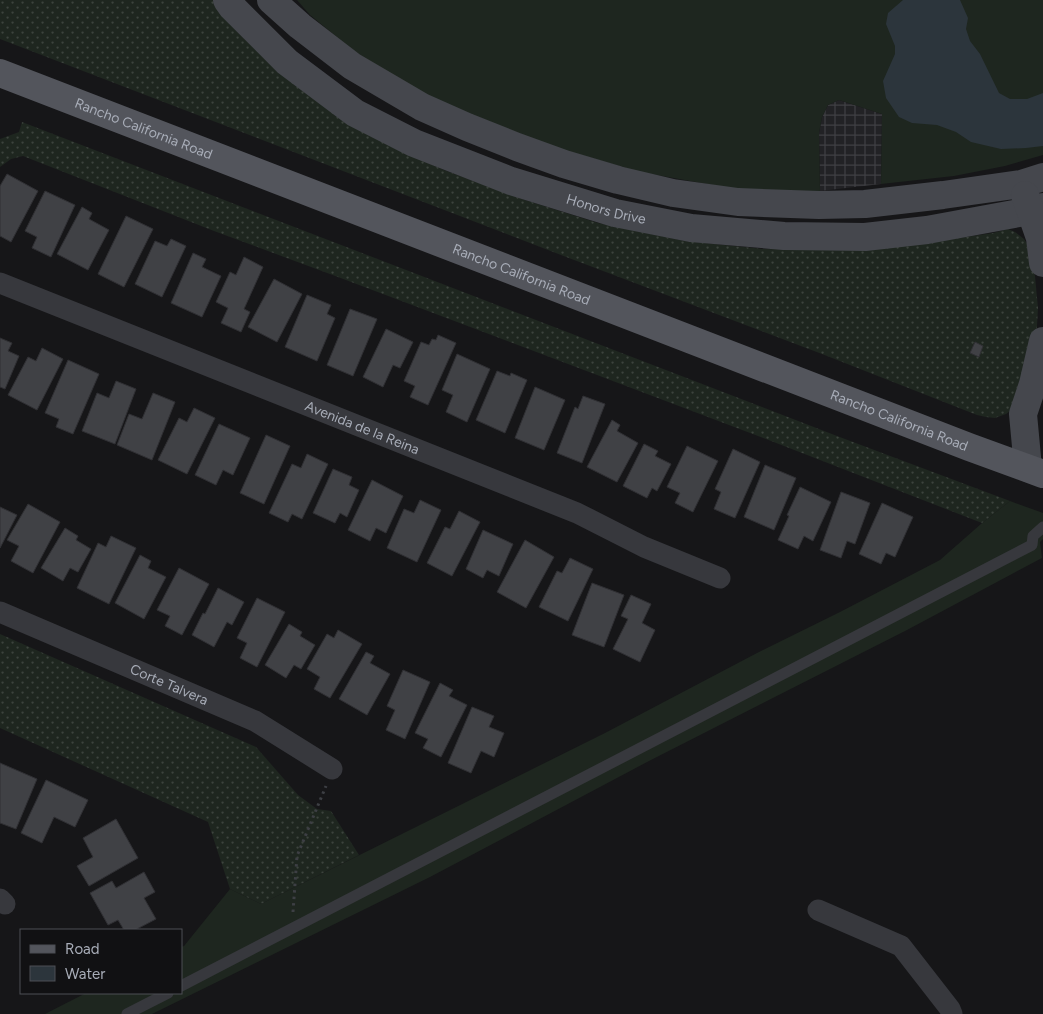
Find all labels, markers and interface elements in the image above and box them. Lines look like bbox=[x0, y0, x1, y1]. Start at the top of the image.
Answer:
street label: Rancho California Road bbox=[72, 95, 215, 163]
street label: Honors Drive bbox=[564, 191, 648, 228]
street label: Rancho California Road bbox=[450, 240, 593, 309]
street label: Rancho California Road bbox=[828, 386, 970, 455]
street label: Avenida de la Reina bbox=[302, 397, 422, 458]
street label: Corte Talvera bbox=[127, 661, 211, 709]
legend bbox=[20, 929, 182, 994]
text: Road bbox=[65, 940, 100, 958]
text: Water bbox=[65, 965, 105, 983]

